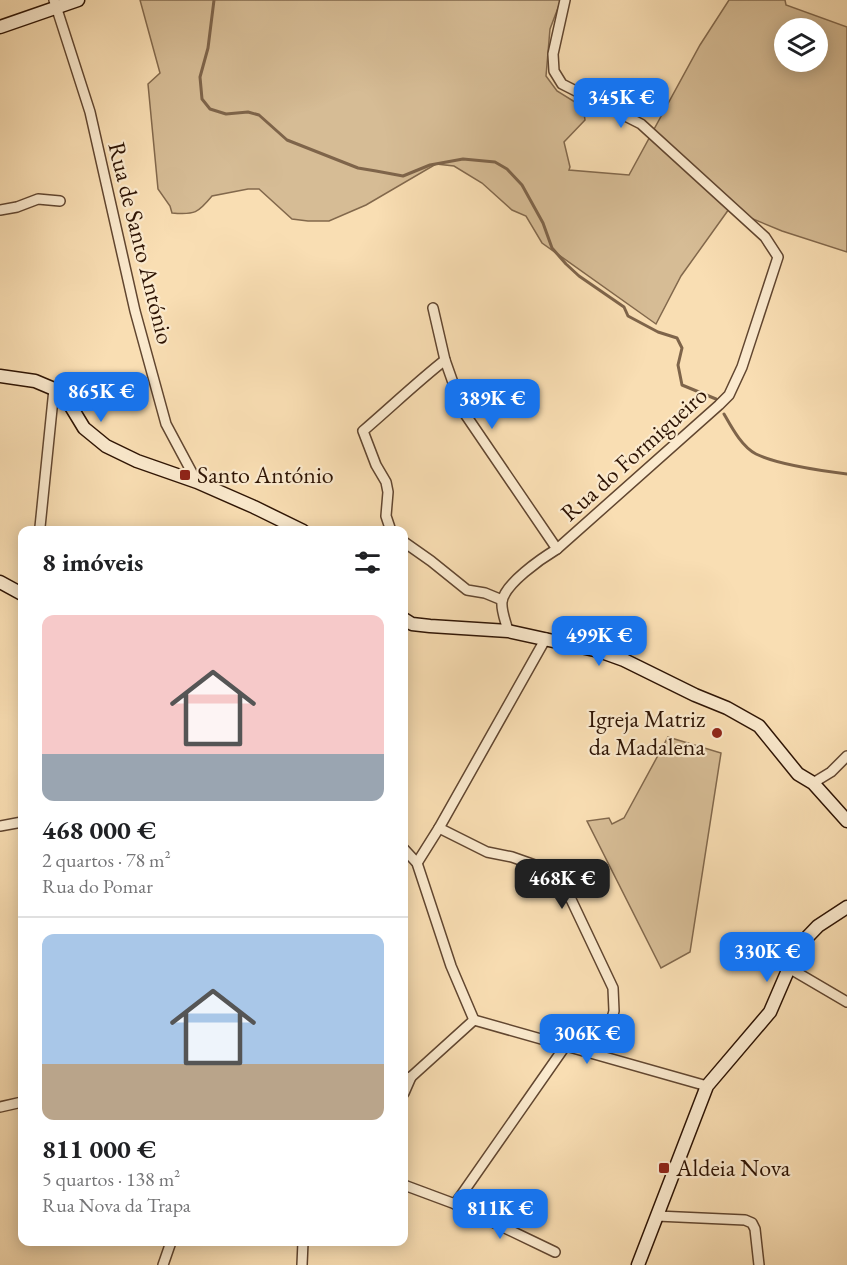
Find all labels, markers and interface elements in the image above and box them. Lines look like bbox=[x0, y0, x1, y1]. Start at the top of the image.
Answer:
map controls bbox=[774, 18, 828, 72]
button: layers bbox=[774, 18, 828, 72]
pin: 345K € bbox=[572, 78, 670, 129]
text: 345K € bbox=[588, 84, 654, 110]
street label: Rua de Santo António bbox=[101, 139, 182, 347]
pin: 865K € bbox=[52, 372, 150, 423]
text: 865K € bbox=[68, 378, 134, 404]
pin: 389K € bbox=[443, 379, 541, 430]
street label: Rua do Formigueiro bbox=[554, 379, 714, 528]
text: 389K € bbox=[459, 385, 525, 411]
place label: Santo António bbox=[197, 459, 334, 490]
marker: Santo António bbox=[178, 468, 192, 482]
text: 8 imóveis bbox=[42, 545, 143, 579]
icon: filters bbox=[351, 546, 384, 579]
pin: 499K € bbox=[550, 616, 648, 667]
text: 499K € bbox=[566, 622, 632, 648]
icon: home bbox=[159, 654, 267, 762]
place label: Igreja Matriz da Madalena bbox=[588, 703, 705, 762]
marker: Igreja Matriz da Madalena bbox=[710, 726, 724, 740]
text: 468 000 € bbox=[42, 813, 156, 847]
text: 2 quartos · 78 m² bbox=[42, 847, 171, 873]
pin: 468K € bbox=[513, 859, 611, 910]
text: 468K € bbox=[529, 865, 595, 891]
text: Rua do Pomar bbox=[42, 873, 153, 899]
pin: 330K € bbox=[718, 932, 816, 983]
text: 330K € bbox=[734, 938, 800, 964]
icon: home bbox=[159, 973, 267, 1081]
pin: 306K € bbox=[538, 1014, 636, 1065]
text: 306K € bbox=[554, 1020, 620, 1046]
text: 811 000 € bbox=[42, 1132, 156, 1166]
place label: Aldeia Nova bbox=[675, 1152, 791, 1183]
marker: Aldeia Nova bbox=[657, 1161, 671, 1175]
text: 5 quartos · 138 m² bbox=[42, 1166, 180, 1192]
pin: 811K € bbox=[451, 1189, 549, 1240]
text: Rua Nova da Trapa bbox=[42, 1192, 191, 1218]
text: 811K € bbox=[467, 1195, 533, 1221]

